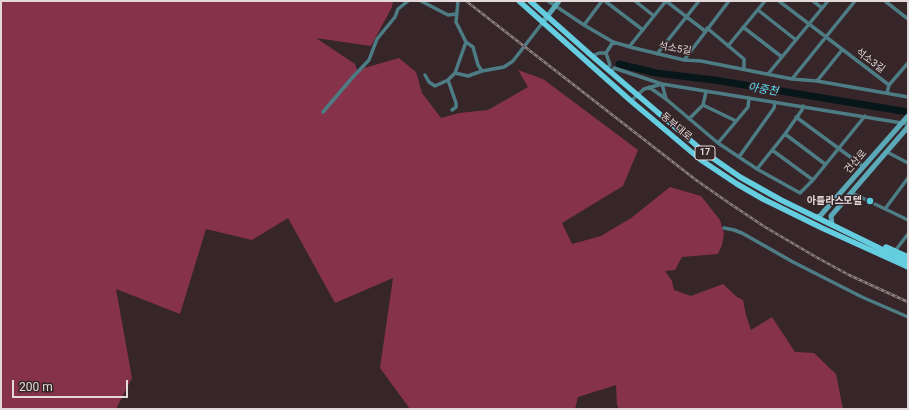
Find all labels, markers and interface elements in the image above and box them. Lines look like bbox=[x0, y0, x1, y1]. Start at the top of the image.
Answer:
street label: 석소5길 bbox=[658, 40, 692, 58]
street label: 석소3길 bbox=[853, 46, 887, 76]
water label: 아중천 bbox=[747, 81, 779, 99]
street label: 동부대로 bbox=[658, 111, 694, 143]
road number: 17 bbox=[695, 146, 715, 160]
street label: 건산로 bbox=[842, 148, 870, 176]
place label: 아틀라스모텔 bbox=[807, 195, 862, 207]
marker: 아틀라스모텔 bbox=[865, 196, 875, 206]
scale bar bbox=[14, 372, 130, 398]
text: 200 m bbox=[19, 380, 53, 394]

